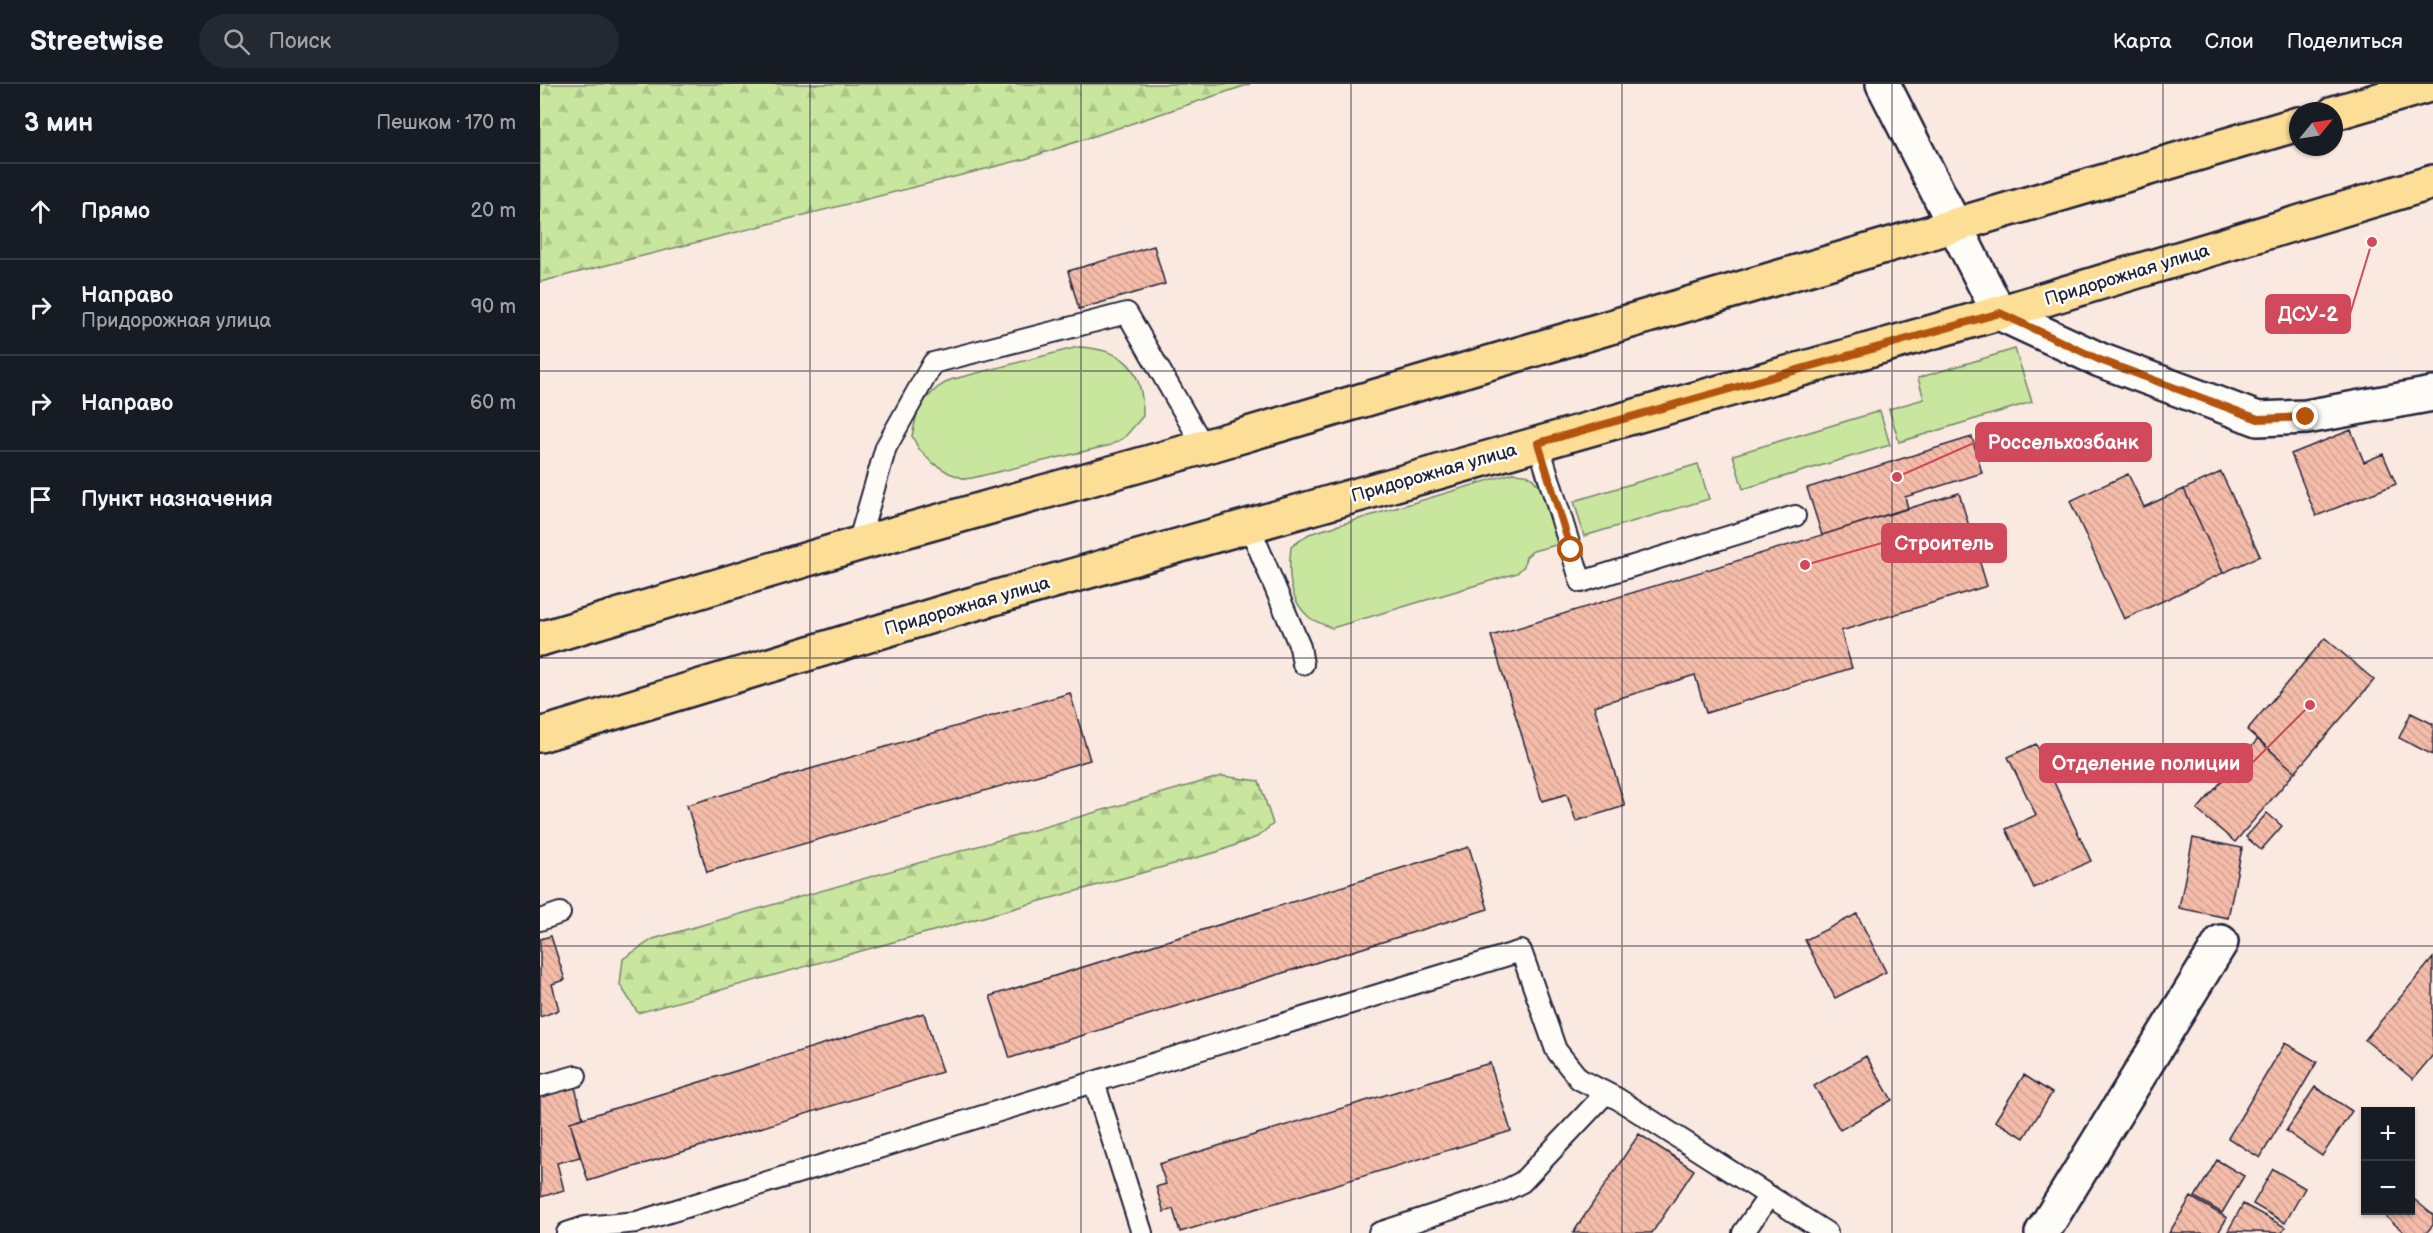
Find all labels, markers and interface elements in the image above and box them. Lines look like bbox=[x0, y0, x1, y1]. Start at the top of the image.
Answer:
search box bbox=[199, 14, 619, 68]
text: Streetwise bbox=[30, 25, 163, 58]
icon: search bbox=[220, 25, 253, 58]
text: Поиск bbox=[268, 28, 331, 55]
text: Карта bbox=[2113, 29, 2172, 54]
text: Слои bbox=[2205, 29, 2254, 54]
text: Поделиться bbox=[2287, 29, 2403, 54]
north arrow bbox=[2289, 102, 2343, 156]
text: 3 мин bbox=[24, 108, 93, 139]
text: Пешком · 170 m bbox=[376, 111, 516, 135]
icon: ahead bbox=[24, 195, 57, 228]
text: Прямо bbox=[81, 198, 150, 225]
text: 20 m bbox=[471, 199, 516, 223]
street label: Придорожная улица bbox=[2042, 240, 2212, 310]
text: Направо bbox=[81, 282, 173, 309]
icon: right bbox=[24, 291, 57, 324]
text: 90 m bbox=[471, 295, 516, 319]
callout: ДСУ-2 bbox=[2266, 295, 2350, 333]
text: ДСУ-2 bbox=[2278, 303, 2338, 327]
text: Придорожная улица bbox=[81, 309, 271, 333]
icon: right bbox=[24, 387, 57, 420]
text: Направо bbox=[81, 390, 173, 417]
text: 60 m bbox=[470, 391, 516, 415]
route end bbox=[2292, 403, 2318, 429]
callout: Россельхозбанк bbox=[1976, 423, 2151, 461]
text: Россельхозбанк bbox=[1987, 431, 2139, 455]
street label: Придорожная улица bbox=[1349, 439, 1520, 507]
icon: arrive bbox=[24, 483, 57, 516]
text: Пункт назначения bbox=[81, 486, 273, 513]
callout: Строитель bbox=[1882, 524, 2006, 562]
text: Строитель bbox=[1894, 532, 1994, 556]
route start bbox=[1557, 536, 1583, 562]
street label: Придорожная улица bbox=[882, 572, 1053, 640]
callout: Отделение полиции bbox=[2040, 744, 2252, 782]
text: Отделение полиции bbox=[2052, 752, 2240, 776]
map controls bbox=[2361, 1107, 2415, 1215]
button: + bbox=[2361, 1107, 2415, 1161]
button: − bbox=[2361, 1161, 2415, 1215]

